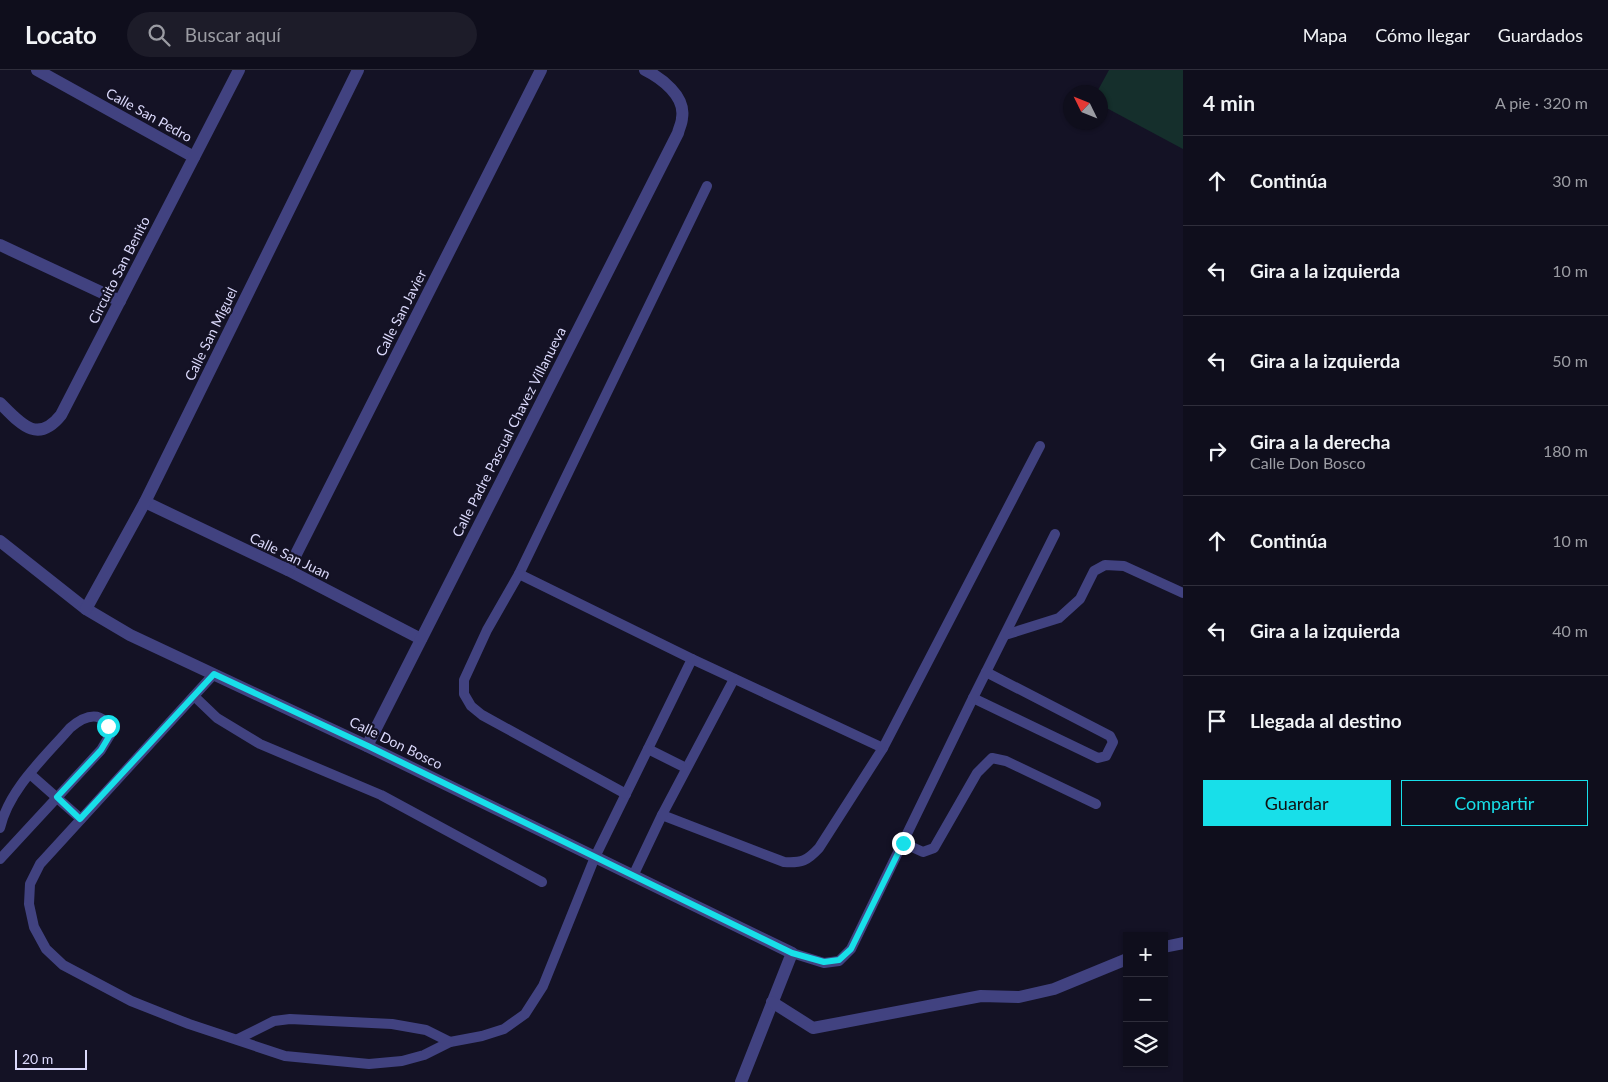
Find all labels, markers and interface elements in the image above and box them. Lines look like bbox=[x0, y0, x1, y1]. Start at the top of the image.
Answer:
search box bbox=[127, 12, 477, 57]
text: Locato bbox=[25, 20, 97, 49]
icon: search bbox=[145, 21, 173, 49]
text: Buscar aquí bbox=[185, 23, 281, 46]
text: Mapa bbox=[1303, 24, 1347, 46]
text: Cómo llegar bbox=[1375, 24, 1470, 46]
text: Guardados bbox=[1498, 24, 1583, 46]
street label: Calle San Pedro bbox=[103, 84, 195, 145]
north arrow bbox=[1063, 85, 1108, 130]
text: 4 min bbox=[1203, 90, 1255, 115]
text: A pie · 320 m bbox=[1495, 93, 1588, 112]
icon: ahead bbox=[1203, 167, 1231, 195]
text: Continúa bbox=[1250, 169, 1327, 192]
text: 30 m bbox=[1552, 171, 1588, 190]
street label: Circuito San Benito bbox=[84, 213, 153, 326]
icon: left bbox=[1203, 257, 1231, 285]
text: Gira a la izquierda bbox=[1250, 259, 1400, 282]
text: 10 m bbox=[1552, 261, 1588, 280]
street label: Calle San Javier bbox=[371, 267, 430, 359]
street label: Calle San Miguel bbox=[181, 284, 240, 383]
street label: Calle Padre Pascual Chavez Villanueva bbox=[448, 324, 569, 540]
icon: left bbox=[1203, 347, 1231, 375]
text: Gira a la izquierda bbox=[1250, 349, 1400, 372]
text: 50 m bbox=[1552, 351, 1588, 370]
text: Gira a la derecha bbox=[1250, 430, 1390, 453]
icon: right bbox=[1203, 437, 1231, 465]
text: 180 m bbox=[1543, 441, 1588, 460]
text: Calle Don Bosco bbox=[1250, 453, 1366, 472]
icon: ahead bbox=[1203, 527, 1231, 555]
street label: Calle San Juan bbox=[247, 529, 333, 582]
text: Continúa bbox=[1250, 529, 1327, 552]
text: 10 m bbox=[1552, 531, 1588, 550]
icon: left bbox=[1203, 617, 1231, 645]
text: Gira a la izquierda bbox=[1250, 619, 1400, 642]
text: 40 m bbox=[1552, 621, 1588, 640]
icon: arrive bbox=[1203, 707, 1231, 735]
text: Llegada al destino bbox=[1250, 709, 1402, 732]
street label: Calle Don Bosco bbox=[347, 713, 445, 772]
route start bbox=[97, 715, 120, 738]
button: Guardar bbox=[1203, 780, 1391, 826]
button: Compartir bbox=[1401, 780, 1588, 826]
route end bbox=[892, 832, 915, 855]
map controls bbox=[1123, 932, 1168, 1067]
button: + bbox=[1123, 932, 1168, 977]
button: − bbox=[1123, 977, 1168, 1022]
button: layers bbox=[1123, 1022, 1168, 1067]
scale bar bbox=[15, 1047, 88, 1070]
text: 20 m bbox=[22, 1050, 53, 1067]

